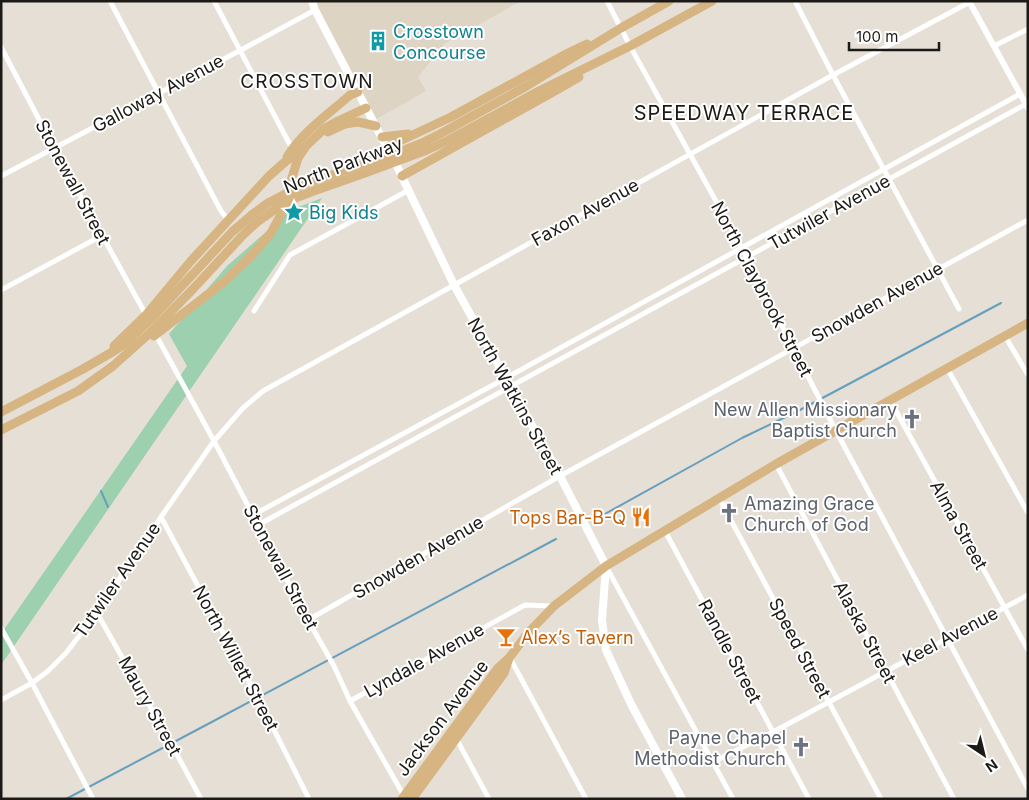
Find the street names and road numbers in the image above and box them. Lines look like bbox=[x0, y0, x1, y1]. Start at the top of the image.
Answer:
street label: Galloway Avenue bbox=[89, 50, 227, 136]
street label: Stonewall Street bbox=[31, 116, 115, 248]
street label: North Parkway bbox=[280, 133, 406, 197]
street label: Tutwiler Avenue bbox=[764, 170, 894, 254]
street label: Faxon Avenue bbox=[528, 174, 642, 250]
street label: North Claybrook Street bbox=[707, 198, 817, 380]
street label: Snowden Avenue bbox=[807, 257, 947, 347]
street label: North Watkins Street bbox=[463, 314, 567, 478]
street label: Alma Street bbox=[926, 477, 992, 573]
street label: Stonewall Street bbox=[239, 501, 323, 633]
street label: Snowden Avenue bbox=[349, 511, 487, 603]
street label: Tutwiler Avenue bbox=[69, 518, 165, 642]
street label: Alaska Street bbox=[829, 578, 901, 687]
street label: North Willett Street bbox=[189, 582, 283, 734]
street label: Speed Street bbox=[765, 594, 835, 702]
street label: Randle Street bbox=[694, 596, 766, 706]
street label: Keel Avenue bbox=[899, 602, 1001, 670]
street label: Lyndale Avenue bbox=[360, 618, 488, 702]
street label: Maury Street bbox=[114, 653, 186, 759]
street label: Jackson Avenue bbox=[392, 656, 492, 780]

